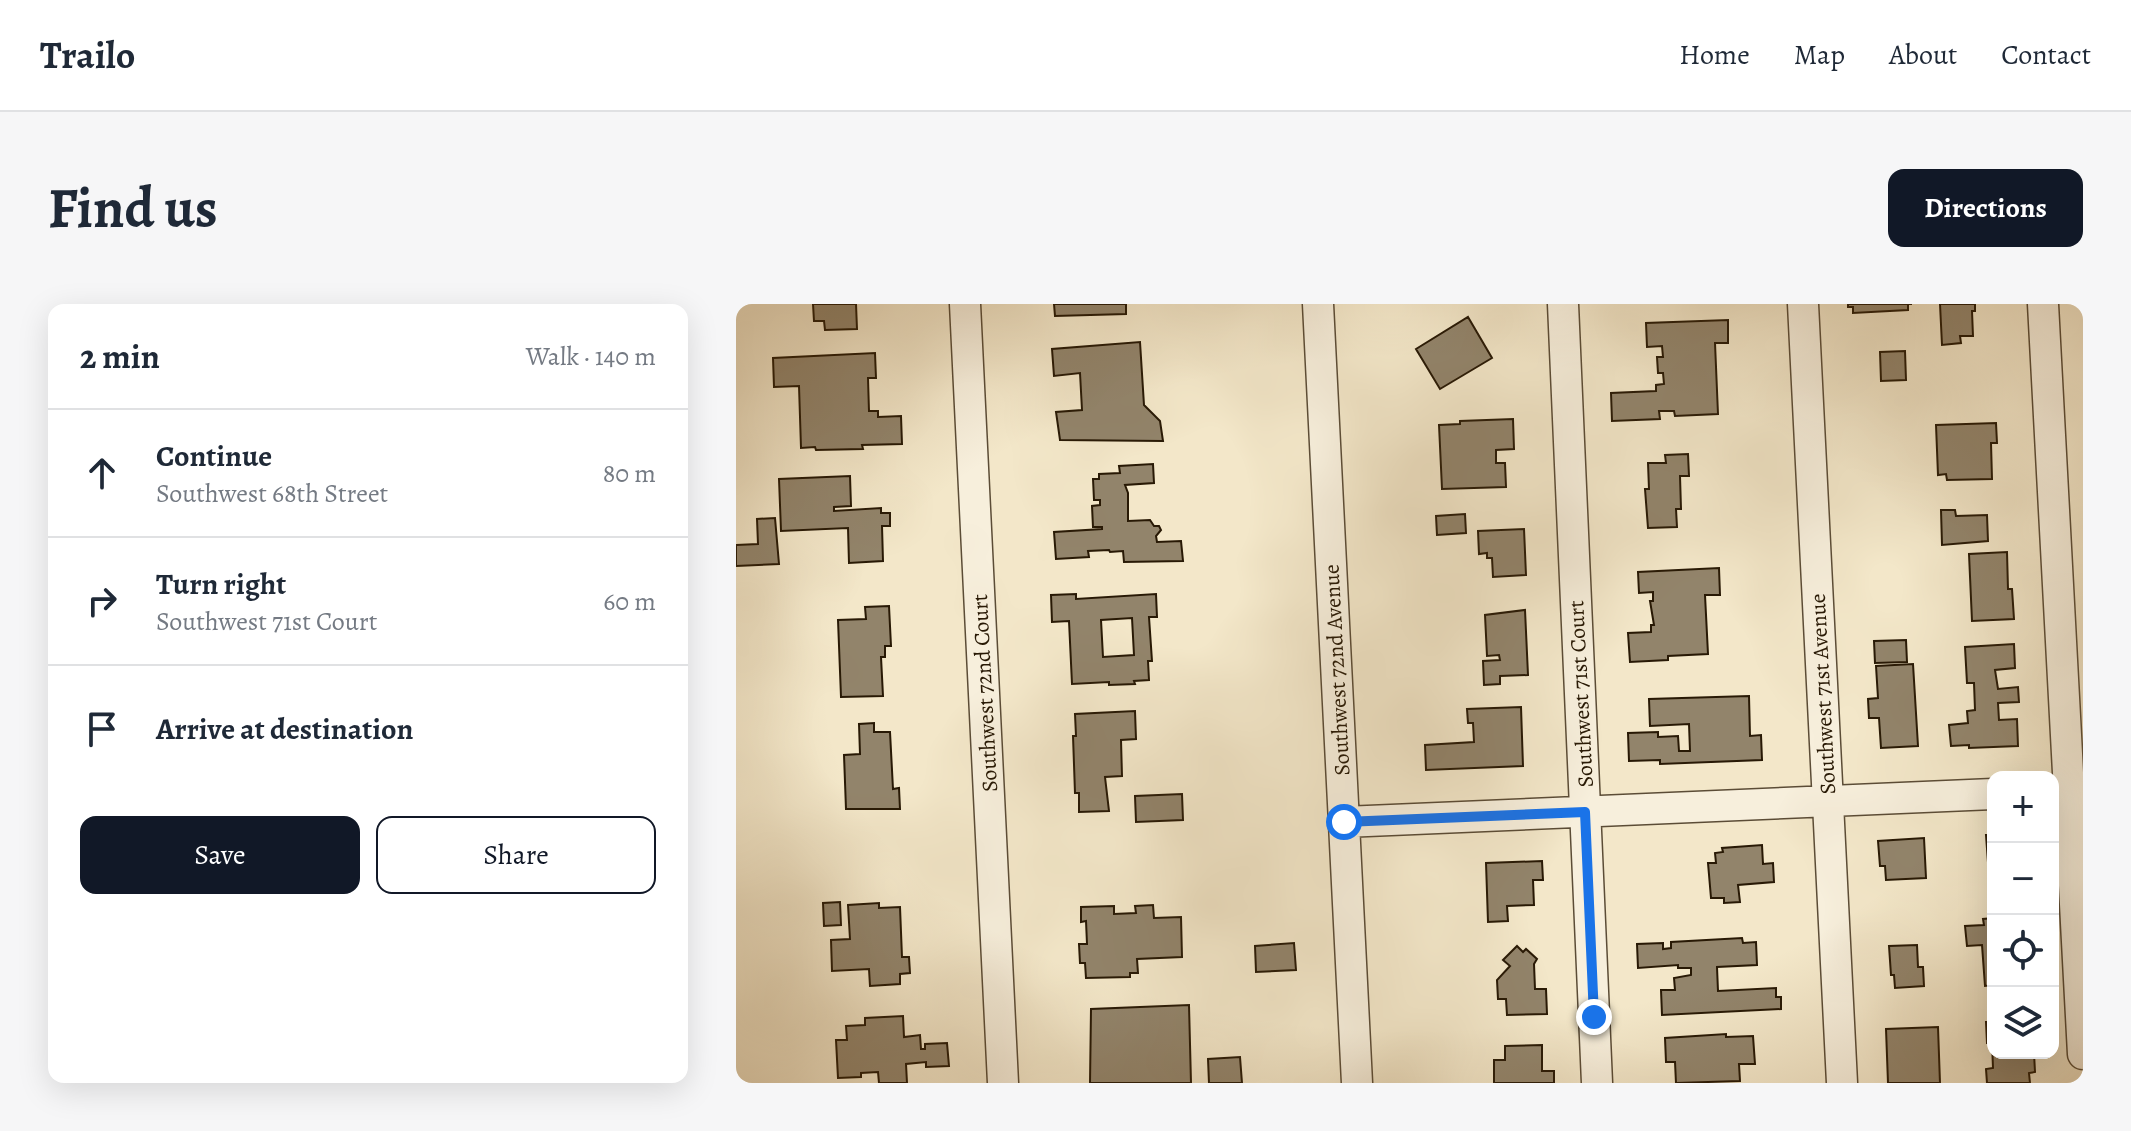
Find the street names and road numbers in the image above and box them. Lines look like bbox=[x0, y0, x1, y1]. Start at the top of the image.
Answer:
street label: Southwest 72nd Avenue bbox=[1316, 564, 1358, 776]
street label: Southwest 72nd Court bbox=[965, 593, 1005, 793]
street label: Southwest 71st Avenue bbox=[1803, 593, 1843, 795]
street label: Southwest 71st Court bbox=[1561, 600, 1601, 788]

